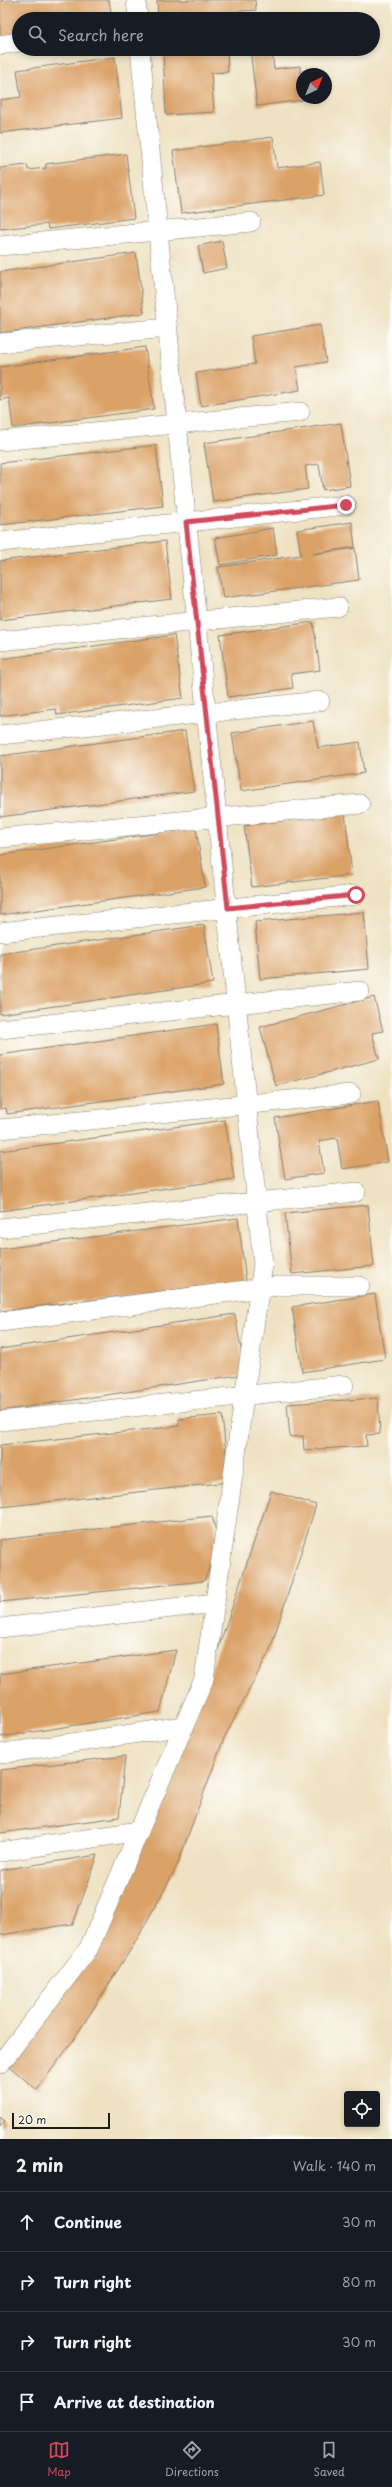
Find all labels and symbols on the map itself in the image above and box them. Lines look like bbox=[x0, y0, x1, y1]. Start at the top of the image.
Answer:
north arrow bbox=[296, 68, 332, 104]
route end bbox=[337, 496, 355, 514]
route start bbox=[347, 886, 365, 904]
scale bar bbox=[12, 2111, 110, 2130]

